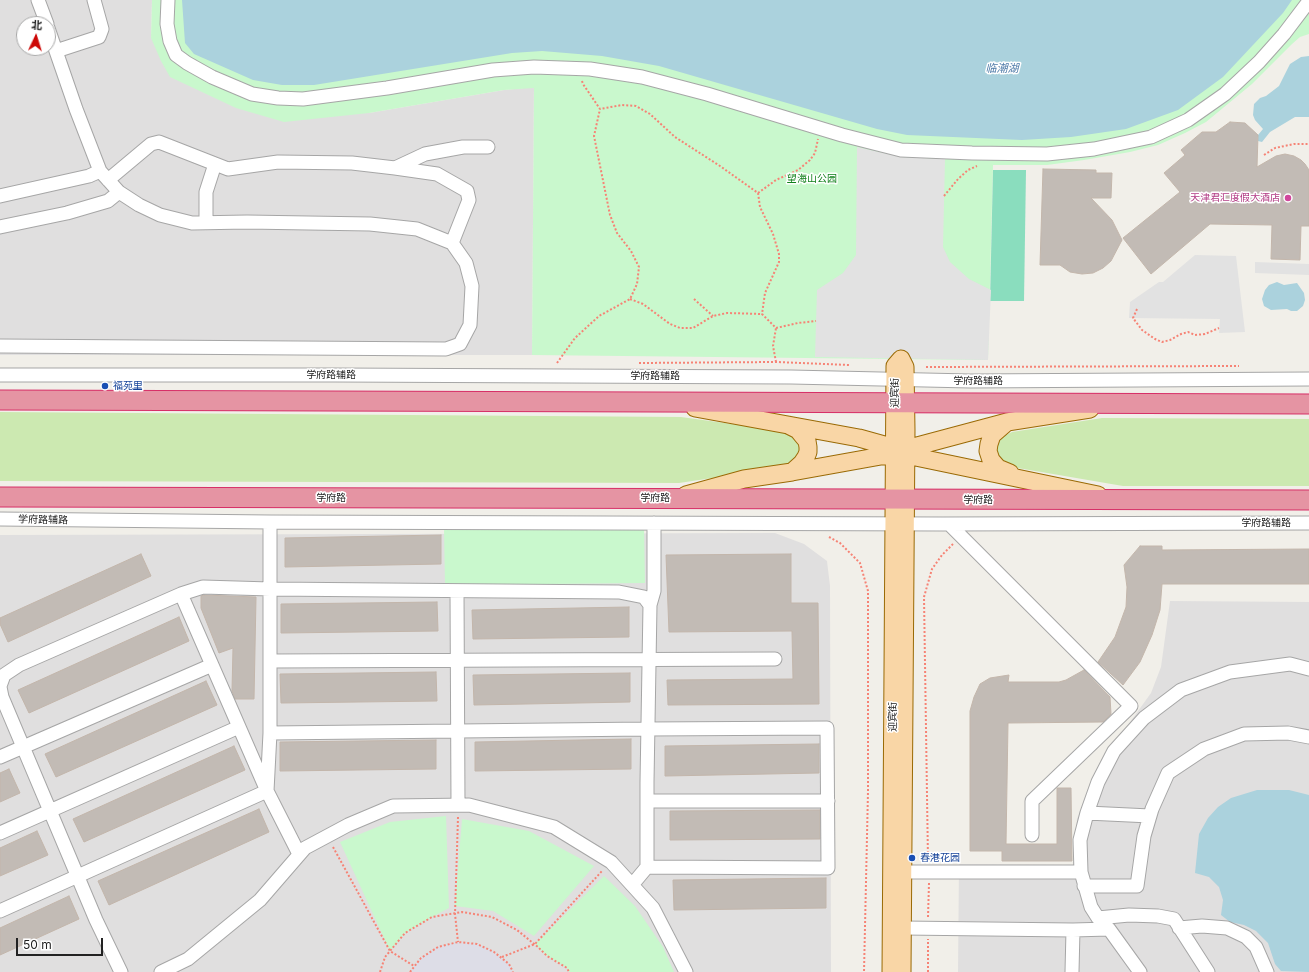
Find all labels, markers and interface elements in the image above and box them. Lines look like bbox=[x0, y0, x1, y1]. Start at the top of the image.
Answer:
north arrow bbox=[16, 16, 56, 56]
text: 北 bbox=[31, 18, 43, 32]
water label: 临潮湖 bbox=[986, 62, 1018, 76]
park label: 望海山公园 bbox=[787, 173, 837, 185]
place label: 天津君汇度假大酒店 bbox=[1190, 192, 1280, 204]
marker: 天津君汇度假大酒店 bbox=[1283, 193, 1293, 203]
street label: 学府路辅路 bbox=[306, 369, 356, 381]
street label: 学府路辅路 bbox=[630, 370, 680, 382]
street label: 学府路辅路 bbox=[953, 375, 1003, 387]
street label: 迎宾街 bbox=[889, 378, 901, 408]
place label: 福苑里 bbox=[113, 380, 143, 392]
marker: 福苑里 bbox=[100, 381, 110, 391]
street label: 学府路 bbox=[316, 492, 346, 504]
street label: 学府路 bbox=[640, 492, 670, 504]
street label: 学府路 bbox=[963, 494, 993, 506]
street label: 学府路辅路 bbox=[18, 514, 68, 526]
street label: 学府路辅路 bbox=[1241, 517, 1291, 529]
street label: 迎宾街 bbox=[887, 702, 899, 732]
place label: 春港花园 bbox=[920, 852, 960, 864]
marker: 春港花园 bbox=[907, 853, 917, 863]
scale bar bbox=[18, 930, 105, 956]
text: 50 m bbox=[23, 937, 52, 952]

